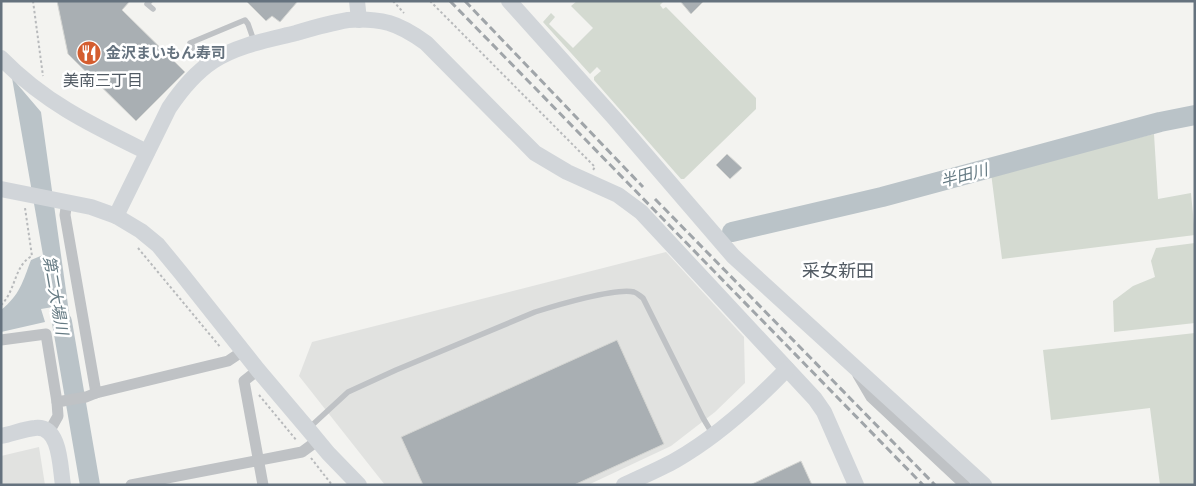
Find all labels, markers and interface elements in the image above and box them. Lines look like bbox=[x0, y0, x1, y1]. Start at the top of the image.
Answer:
restaurant icon: 金沢まいもん寿司 bbox=[76, 40, 102, 66]
place label: 金沢まいもん寿司 bbox=[106, 43, 226, 64]
district label: 美南三丁目 bbox=[63, 70, 143, 92]
water label: 半田川 bbox=[938, 159, 992, 193]
water label: 第二大場川 bbox=[37, 254, 73, 338]
district label: 采女新田 bbox=[802, 259, 874, 284]

